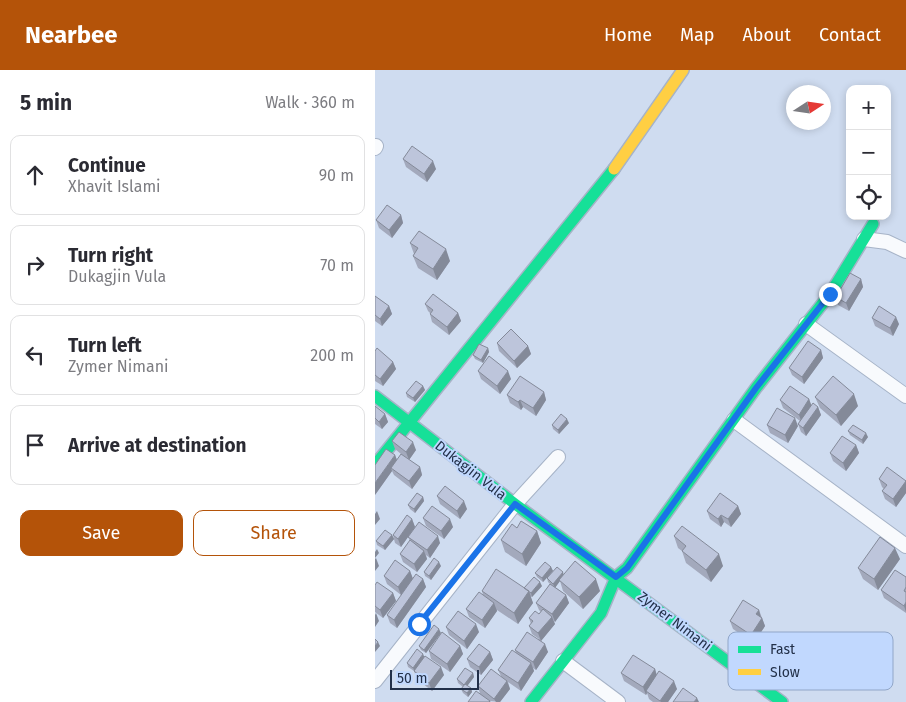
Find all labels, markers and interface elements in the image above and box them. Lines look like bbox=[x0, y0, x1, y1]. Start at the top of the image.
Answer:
text: Nearbee bbox=[25, 21, 118, 49]
text: Home bbox=[604, 24, 652, 46]
text: Map bbox=[680, 24, 714, 46]
text: About bbox=[742, 24, 791, 46]
text: Contact bbox=[819, 24, 881, 46]
north arrow bbox=[786, 85, 831, 130]
map controls bbox=[846, 85, 891, 220]
button: + bbox=[846, 85, 891, 130]
text: 5 min bbox=[20, 90, 72, 116]
text: Walk · 360 m bbox=[265, 93, 355, 112]
button: − bbox=[846, 130, 891, 175]
text: Continue bbox=[68, 154, 146, 177]
icon: ahead bbox=[21, 161, 49, 189]
text: 90 m bbox=[319, 166, 354, 185]
button: locate bbox=[846, 175, 891, 220]
text: Xhavit Islami bbox=[68, 177, 161, 196]
text: Turn right bbox=[68, 244, 153, 267]
icon: right bbox=[21, 251, 49, 279]
text: 70 m bbox=[320, 256, 354, 275]
text: Dukagjin Vula bbox=[68, 267, 166, 286]
route end bbox=[819, 283, 842, 306]
text: Turn left bbox=[68, 334, 142, 357]
icon: left bbox=[21, 341, 49, 369]
text: 200 m bbox=[310, 346, 354, 365]
text: Zymer Nimani bbox=[68, 357, 169, 376]
icon: arrive bbox=[21, 431, 49, 459]
text: Arrive at destination bbox=[68, 434, 247, 457]
street label: Dukagjin Vula bbox=[432, 437, 510, 504]
button: Save bbox=[20, 510, 183, 556]
button: Share bbox=[193, 510, 355, 556]
street label: Zymer Nimani bbox=[634, 588, 715, 655]
route start bbox=[408, 613, 431, 636]
legend bbox=[728, 632, 893, 690]
text: Fast bbox=[770, 641, 796, 658]
text: Slow bbox=[770, 664, 800, 681]
scale bar bbox=[390, 667, 479, 690]
text: 50 m bbox=[397, 670, 428, 687]

